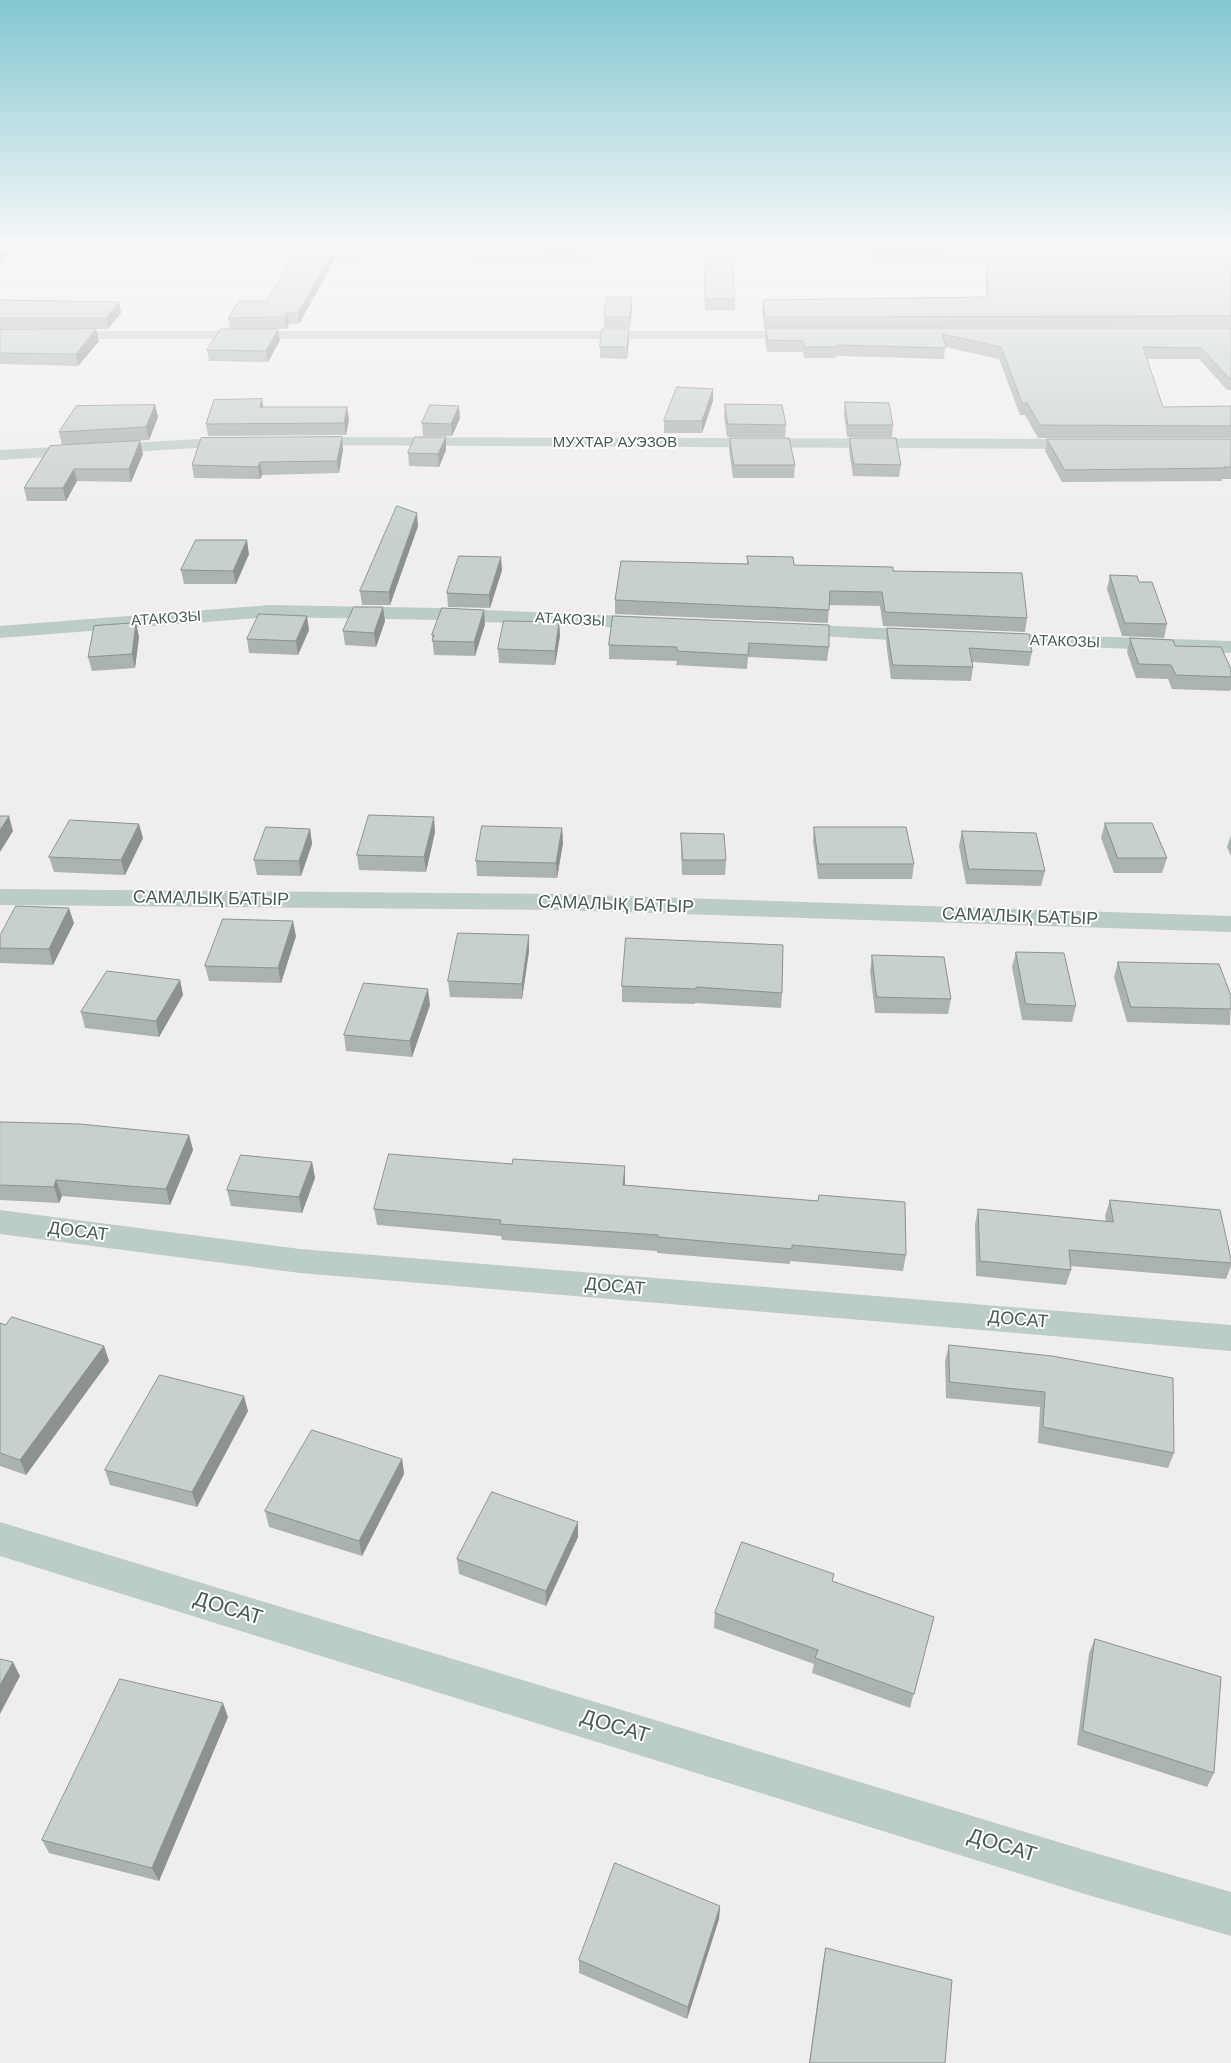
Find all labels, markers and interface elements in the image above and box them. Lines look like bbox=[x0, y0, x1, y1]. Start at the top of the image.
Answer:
street label: МУХТАР АУЭЗОВ bbox=[553, 434, 677, 452]
street label: АТАКОЗЫ bbox=[130, 608, 202, 630]
street label: АТАКОЗЫ bbox=[535, 609, 605, 631]
street label: АТАКОЗЫ bbox=[1030, 632, 1100, 652]
street label: САМАЛЫҚ БАТЫР bbox=[133, 887, 289, 911]
street label: САМАЛЫҚ БАТЫР bbox=[538, 891, 694, 919]
street label: САМАЛЫҚ БАТЫР bbox=[942, 903, 1098, 931]
street label: ДОСАТ bbox=[47, 1218, 109, 1246]
street label: ДОСАТ bbox=[584, 1274, 646, 1300]
street label: ДОСАТ bbox=[987, 1307, 1049, 1333]
street label: ДОСАТ bbox=[191, 1587, 265, 1631]
street label: ДОСАТ bbox=[578, 1705, 652, 1749]
street label: ДОСАТ bbox=[965, 1824, 1039, 1868]

